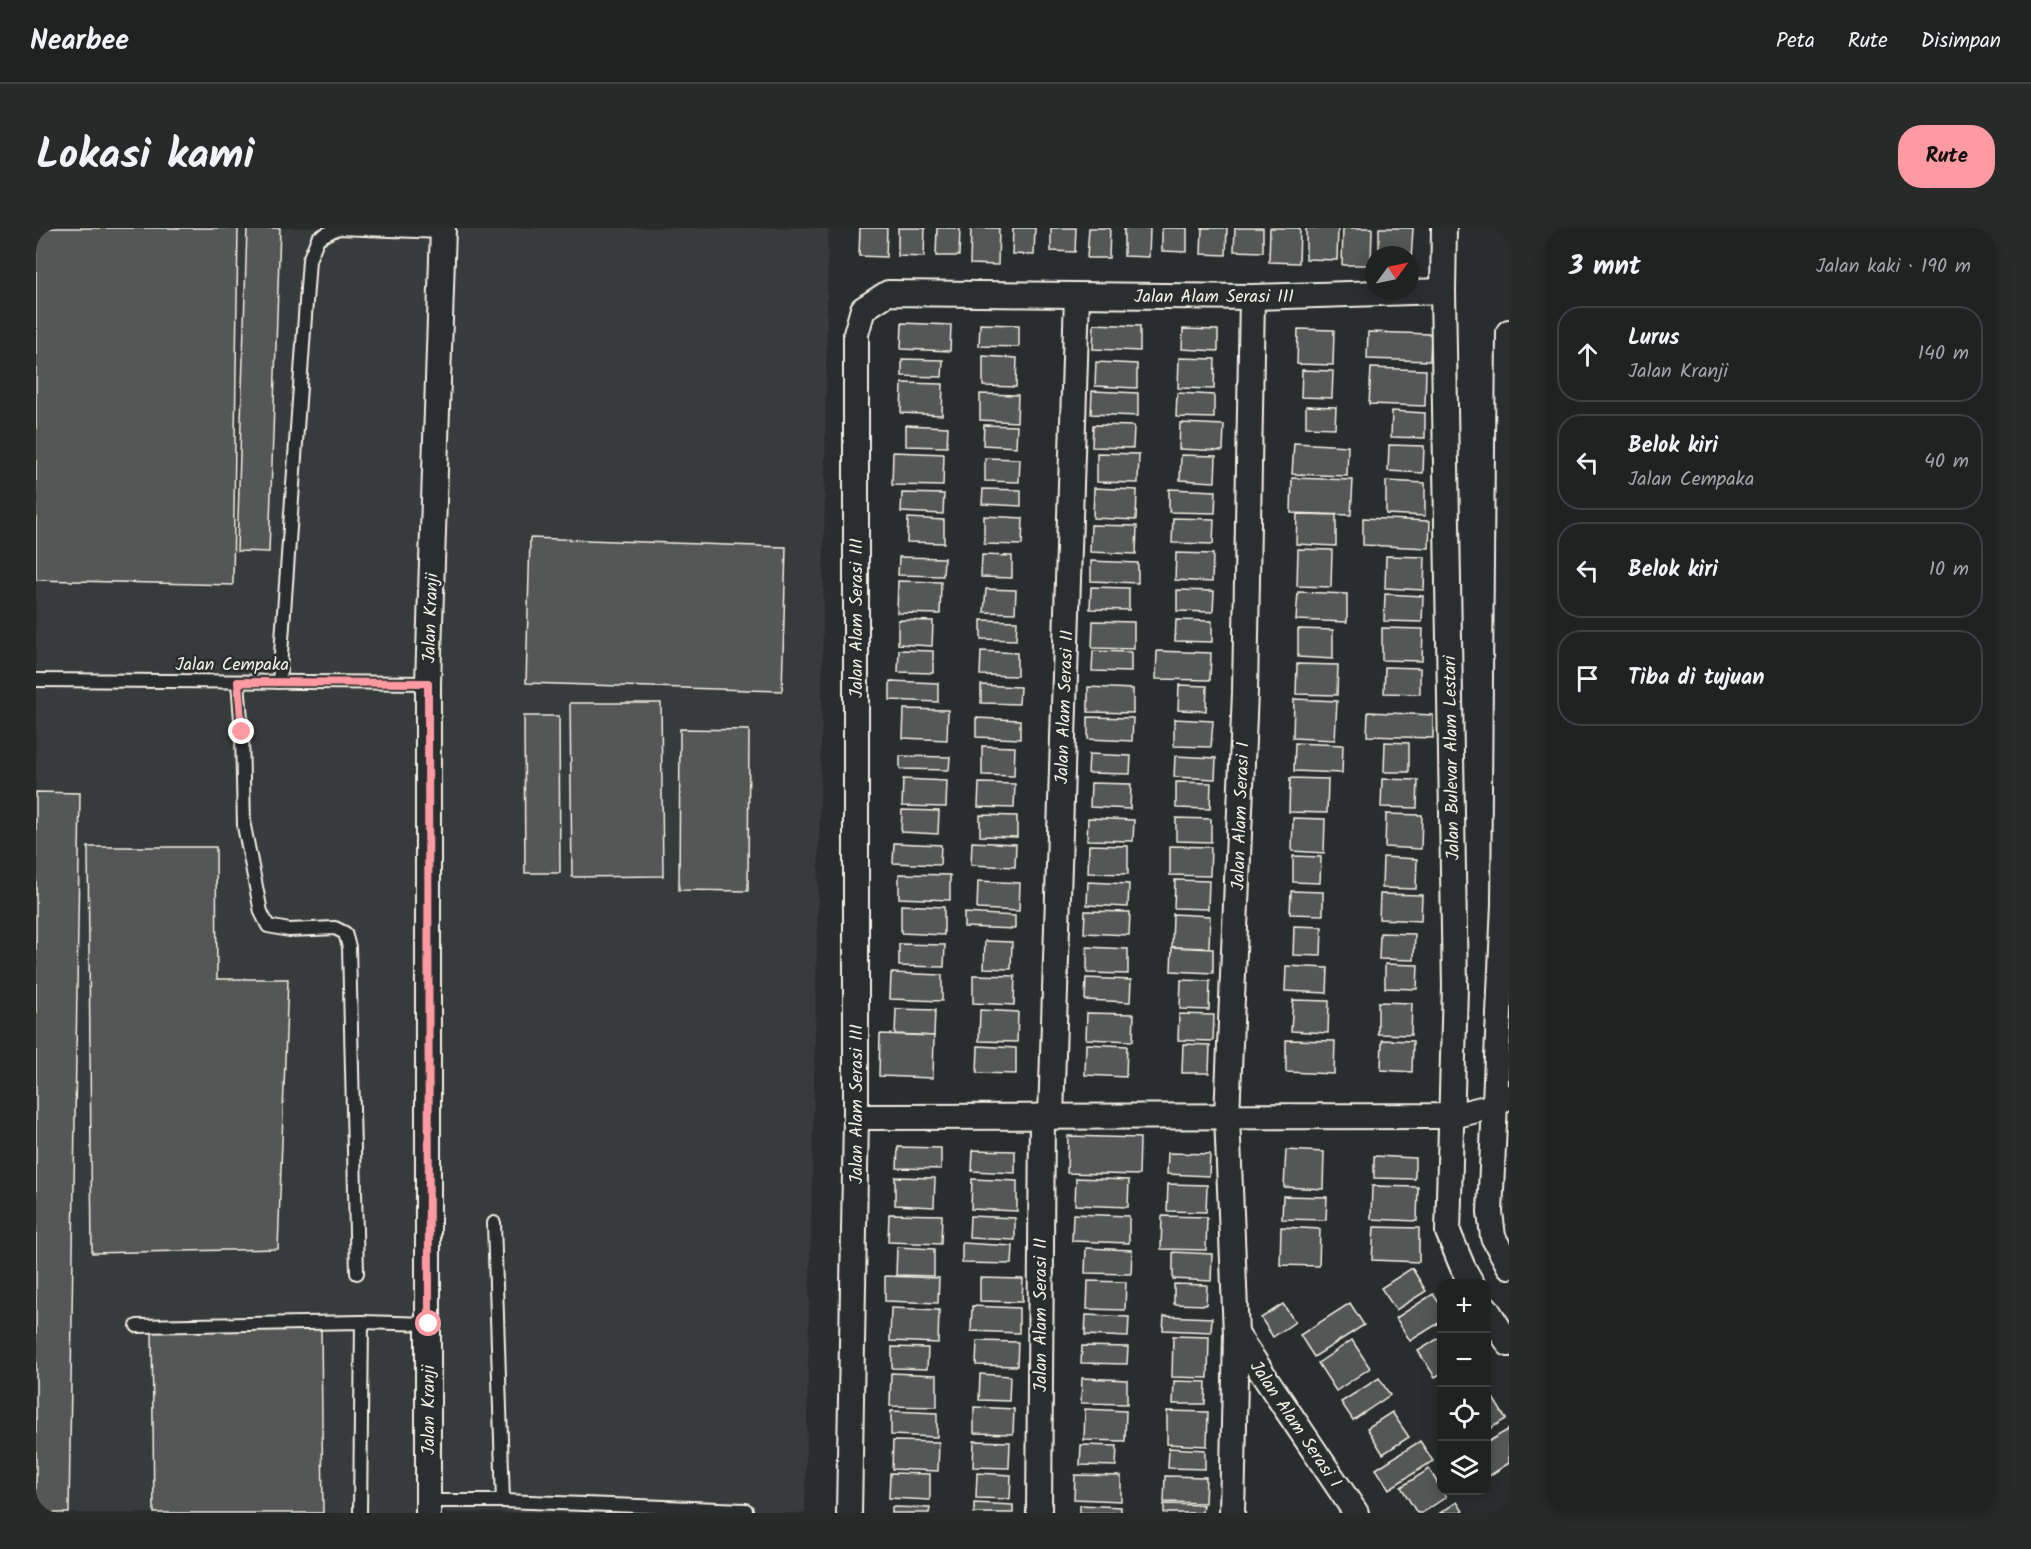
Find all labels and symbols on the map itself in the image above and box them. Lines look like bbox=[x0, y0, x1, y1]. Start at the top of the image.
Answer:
north arrow bbox=[1365, 246, 1419, 300]
street label: Jalan Alam Serasi III bbox=[1134, 283, 1294, 312]
street label: Jalan Alam Serasi III bbox=[843, 538, 872, 698]
street label: Jalan Kranji bbox=[415, 572, 448, 664]
street label: Jalan Alam Serasi II bbox=[1048, 629, 1083, 785]
street label: Jalan Cempaka bbox=[175, 651, 289, 680]
street label: Jalan Bulevar Alam Lestari bbox=[1436, 655, 1469, 861]
route end bbox=[228, 718, 254, 744]
street label: Jalan Alam Serasi I bbox=[1224, 741, 1259, 891]
street label: Jalan Alam Serasi III bbox=[843, 1024, 872, 1184]
street label: Jalan Alam Serasi II bbox=[1027, 1238, 1056, 1392]
route start bbox=[415, 1310, 441, 1336]
street label: Jalan Alam Serasi I bbox=[1241, 1355, 1348, 1495]
street label: Jalan Kranji bbox=[415, 1364, 444, 1455]

